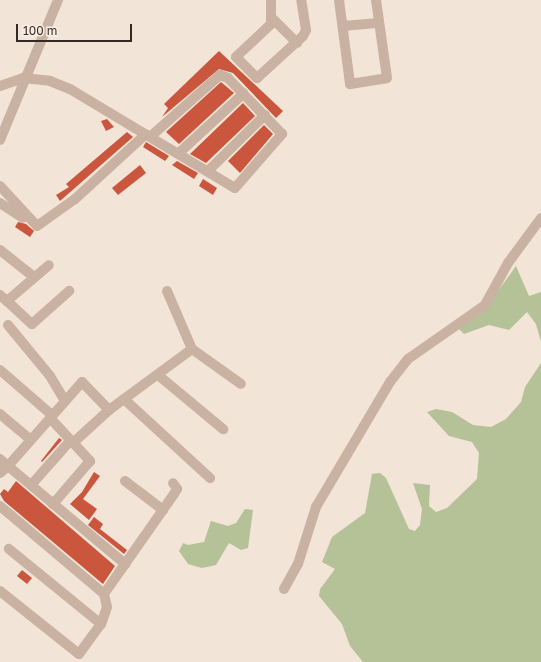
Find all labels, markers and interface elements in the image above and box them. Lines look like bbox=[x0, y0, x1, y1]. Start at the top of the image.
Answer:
scale bar bbox=[18, 16, 134, 42]
text: 100 m bbox=[23, 23, 57, 38]

